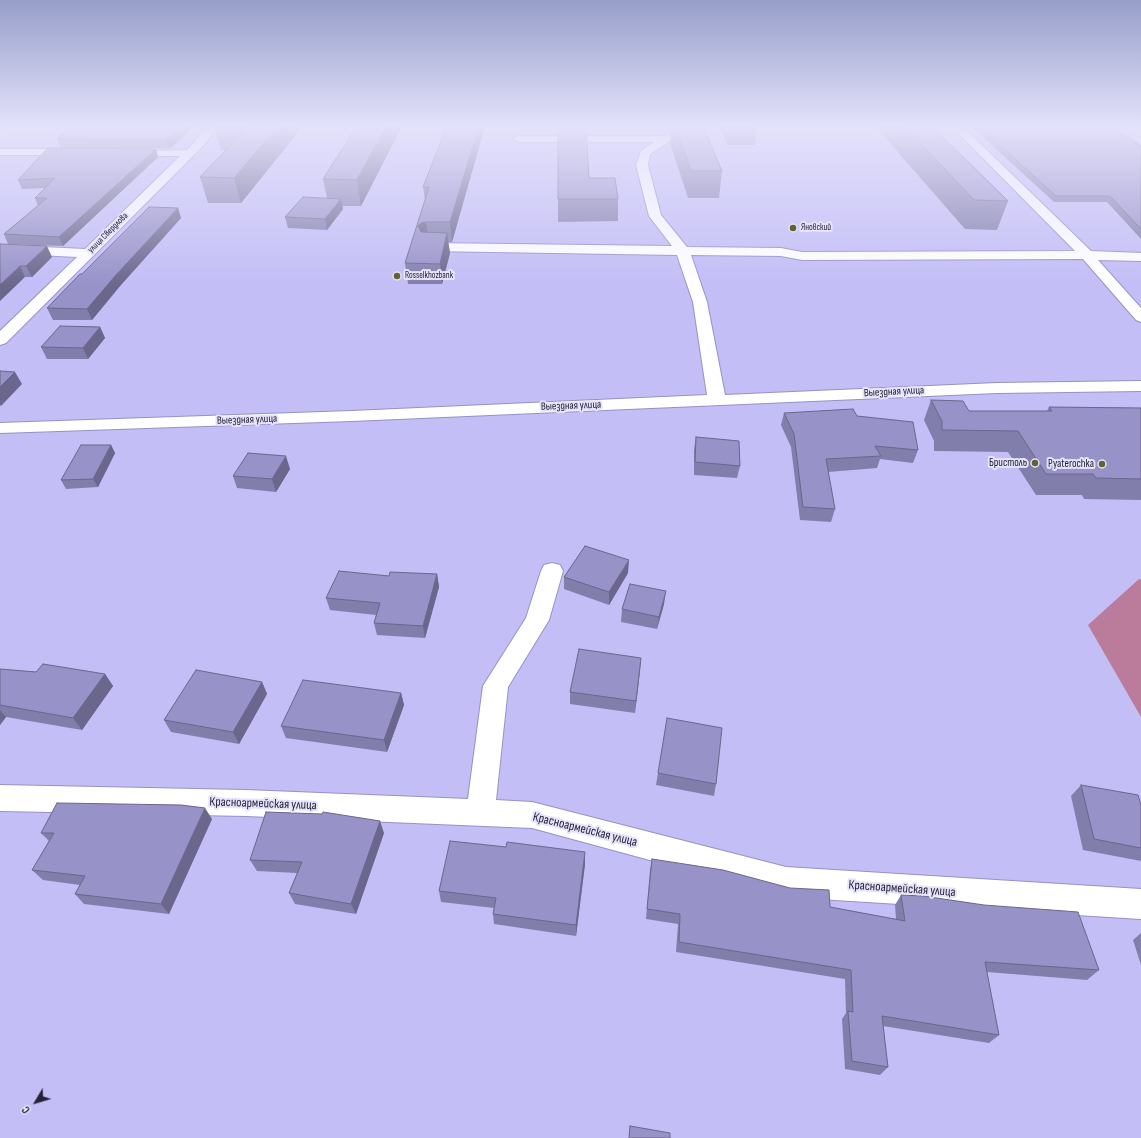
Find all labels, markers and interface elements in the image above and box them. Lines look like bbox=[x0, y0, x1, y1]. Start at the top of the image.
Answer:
street label: улица Свердлова bbox=[86, 211, 130, 255]
marker: Яновский bbox=[788, 223, 798, 233]
place label: Яновский bbox=[801, 223, 831, 233]
marker: Rosselkhozbank bbox=[392, 271, 402, 281]
place label: Rosselkhozbank bbox=[405, 271, 453, 281]
street label: Выездная улица bbox=[863, 384, 925, 400]
street label: Выездная улица bbox=[541, 398, 601, 414]
street label: Выездная улица bbox=[217, 412, 277, 428]
place label: Бристоль bbox=[989, 456, 1027, 470]
place label: Pyaterochka bbox=[1048, 457, 1094, 471]
marker: Бристоль bbox=[1030, 458, 1040, 468]
marker: Pyaterochka bbox=[1097, 459, 1107, 469]
street label: Красноармейская улица bbox=[209, 794, 317, 814]
street label: Красноармейская улица bbox=[531, 809, 639, 851]
street label: Красноармейская улица bbox=[848, 877, 956, 901]
north arrow bbox=[16, 1082, 56, 1122]
text: С bbox=[19, 1103, 33, 1116]

